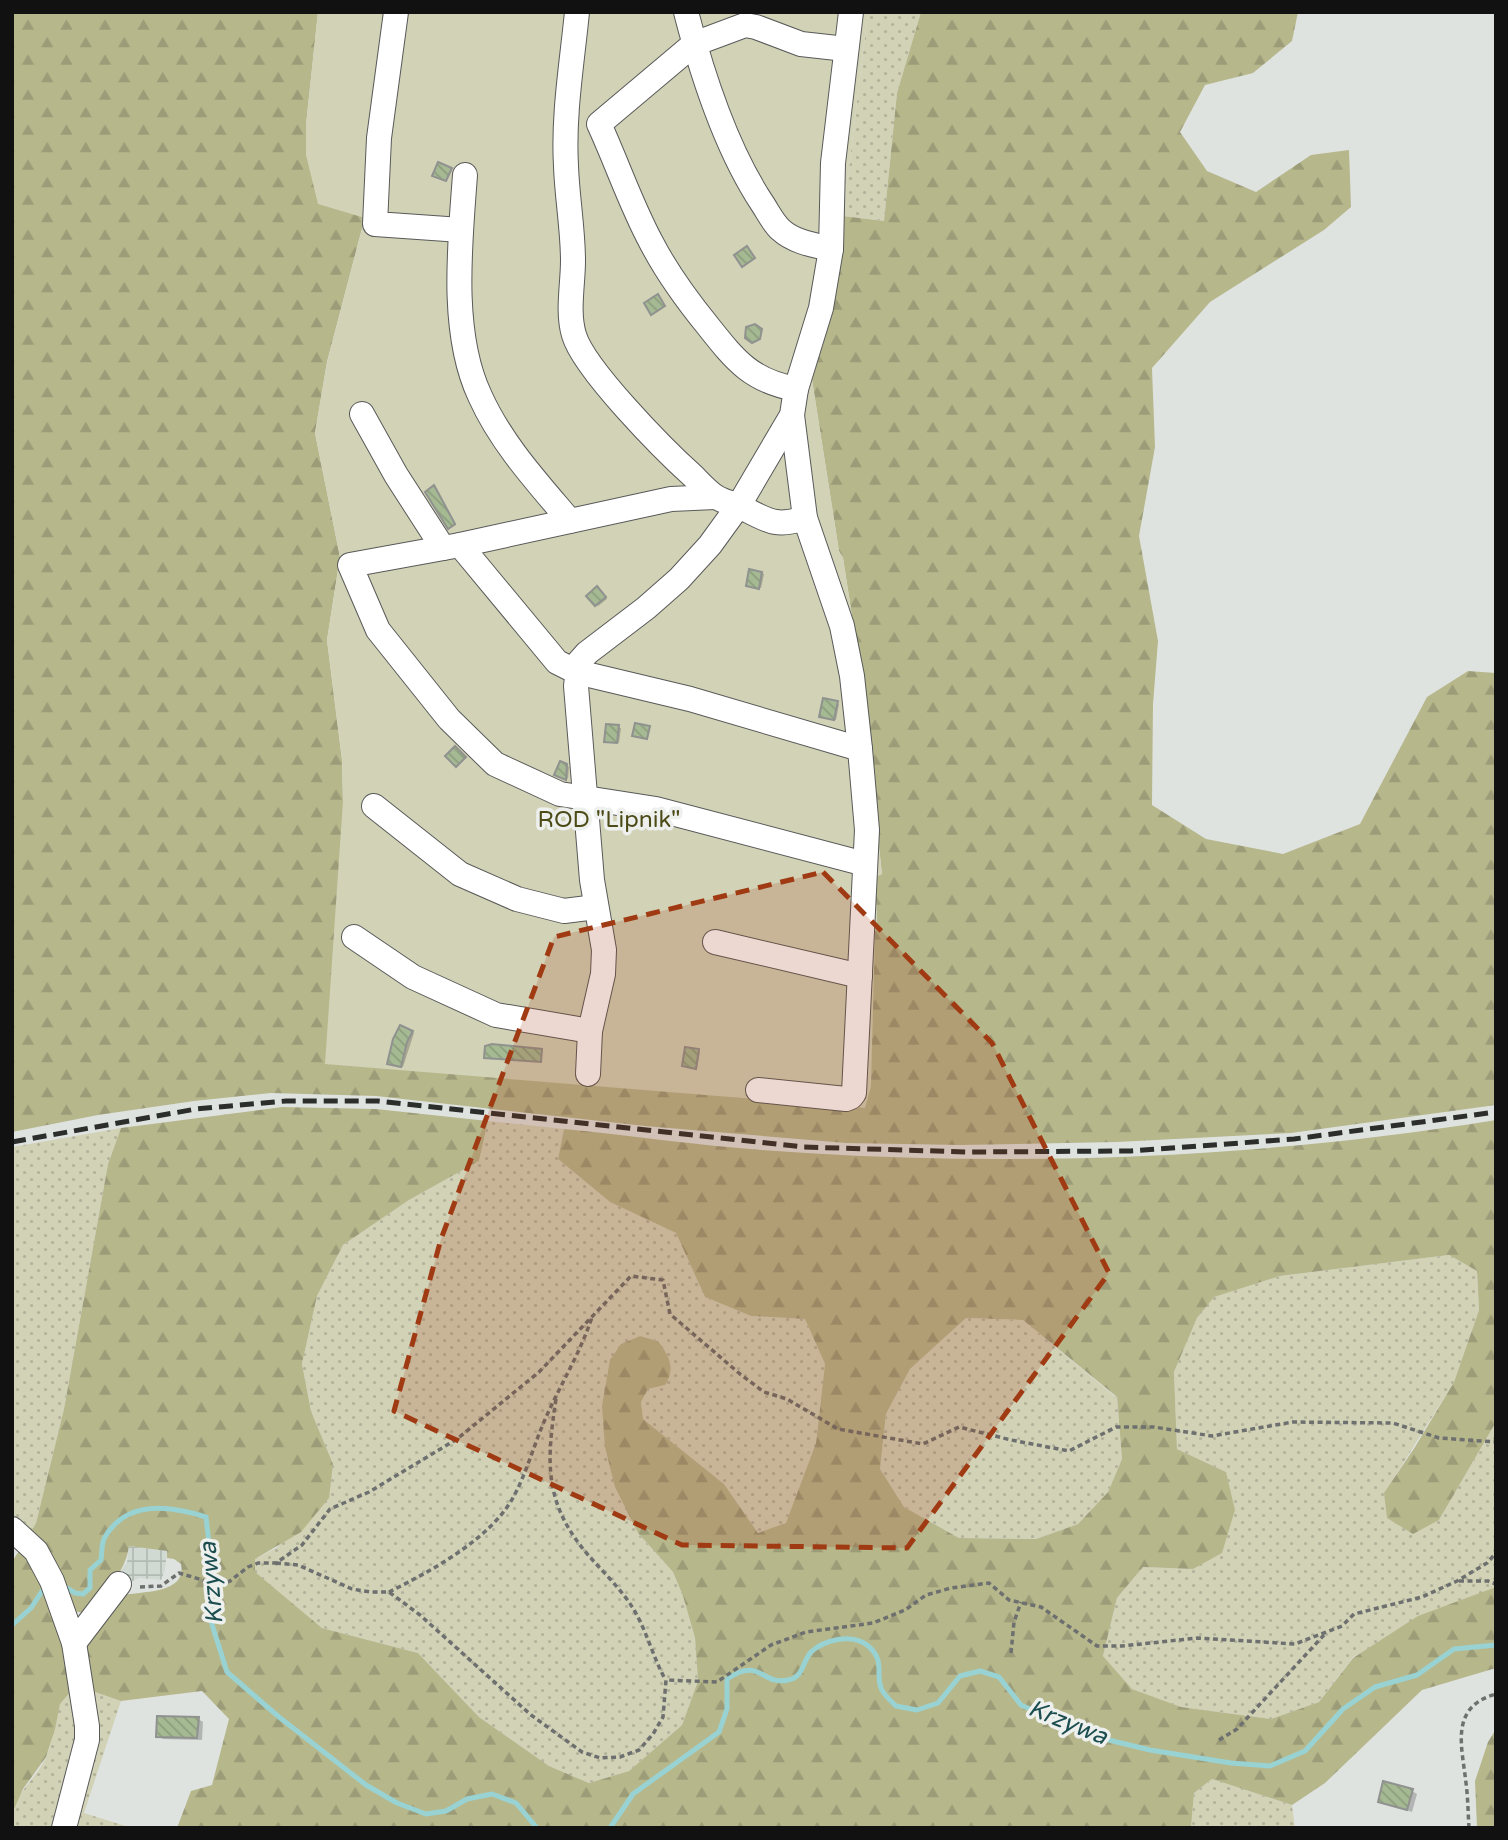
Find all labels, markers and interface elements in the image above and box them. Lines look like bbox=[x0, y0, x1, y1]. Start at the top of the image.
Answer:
park label: ROD "Lipnik" bbox=[538, 806, 680, 834]
water label: Krzywa bbox=[193, 1540, 230, 1625]
water label: Krzywa bbox=[1024, 1694, 1112, 1752]

